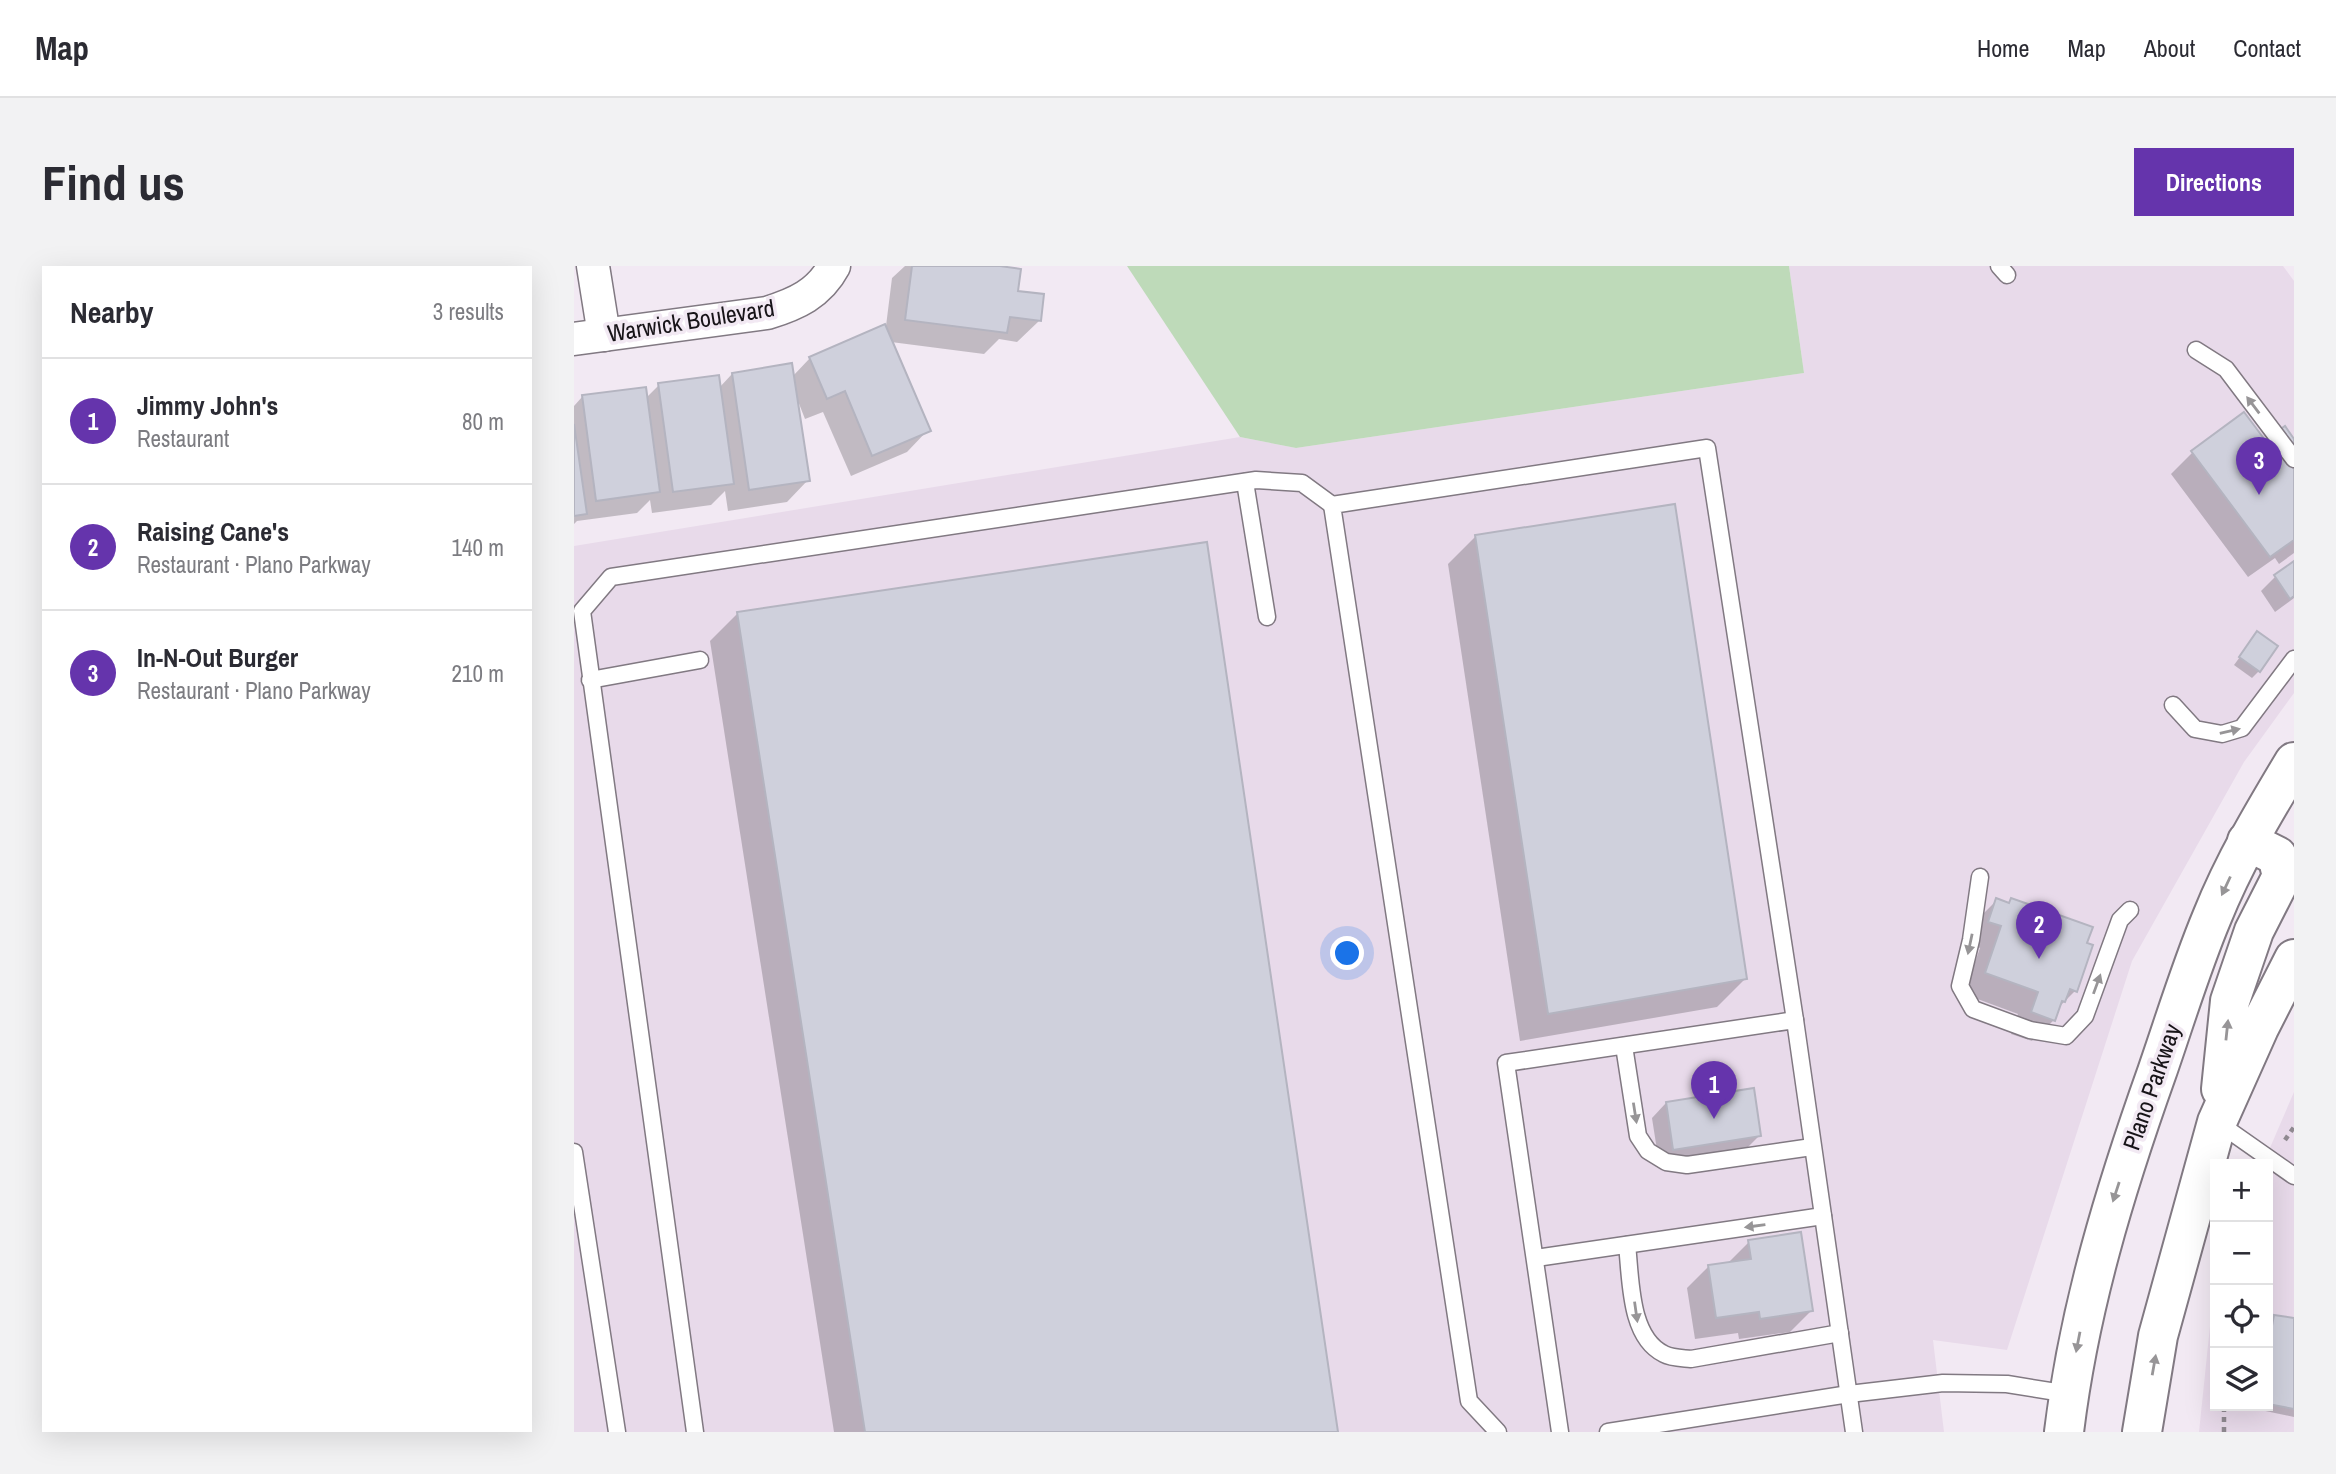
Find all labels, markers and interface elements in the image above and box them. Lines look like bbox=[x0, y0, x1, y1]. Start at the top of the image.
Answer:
text: Map bbox=[35, 26, 89, 70]
text: Home bbox=[1977, 32, 2029, 64]
text: Map bbox=[2067, 32, 2106, 64]
text: About bbox=[2144, 32, 2195, 64]
text: Contact bbox=[2233, 32, 2301, 64]
button: Directions bbox=[2134, 148, 2294, 216]
text: Find us bbox=[42, 149, 185, 215]
street label: Warwick Boulevard bbox=[605, 291, 777, 349]
text: Nearby bbox=[70, 292, 153, 332]
text: 3 results bbox=[433, 296, 504, 327]
text: Jimmy John's bbox=[137, 388, 278, 423]
one-way arrow bbox=[2246, 396, 2260, 414]
text: 1 bbox=[88, 406, 98, 437]
text: 80 m bbox=[462, 406, 504, 437]
text: Restaurant bbox=[137, 423, 229, 454]
pin: 3 bbox=[2236, 437, 2282, 495]
text: Raising Cane's bbox=[137, 514, 289, 549]
text: 2 bbox=[88, 532, 98, 563]
text: 140 m bbox=[452, 532, 504, 563]
text: Restaurant · Plano Parkway bbox=[137, 549, 371, 580]
text: In-N-Out Burger bbox=[137, 640, 298, 675]
text: 3 bbox=[88, 658, 98, 689]
text: 210 m bbox=[452, 658, 504, 689]
text: Restaurant · Plano Parkway bbox=[137, 675, 371, 706]
one-way arrow bbox=[2219, 725, 2241, 736]
one-way arrow bbox=[2220, 876, 2232, 896]
pin: 2 bbox=[2016, 901, 2062, 959]
one-way arrow bbox=[1964, 933, 1975, 955]
your location bbox=[1330, 936, 1364, 970]
one-way arrow bbox=[2091, 974, 2102, 995]
street label: Plano Parkway bbox=[2115, 1019, 2188, 1154]
one-way arrow bbox=[2222, 1019, 2233, 1041]
pin: 1 bbox=[1691, 1061, 1737, 1119]
one-way arrow bbox=[1630, 1102, 1641, 1124]
map controls bbox=[2210, 1159, 2273, 1411]
button: + bbox=[2210, 1159, 2273, 1222]
one-way arrow bbox=[2111, 1182, 2121, 1203]
one-way arrow bbox=[1744, 1221, 1766, 1232]
button: − bbox=[2210, 1222, 2273, 1285]
button: locate bbox=[2210, 1285, 2273, 1348]
one-way arrow bbox=[1630, 1302, 1641, 1324]
one-way arrow bbox=[2073, 1331, 2084, 1353]
button: layers bbox=[2210, 1348, 2273, 1411]
one-way arrow bbox=[2149, 1354, 2160, 1376]

